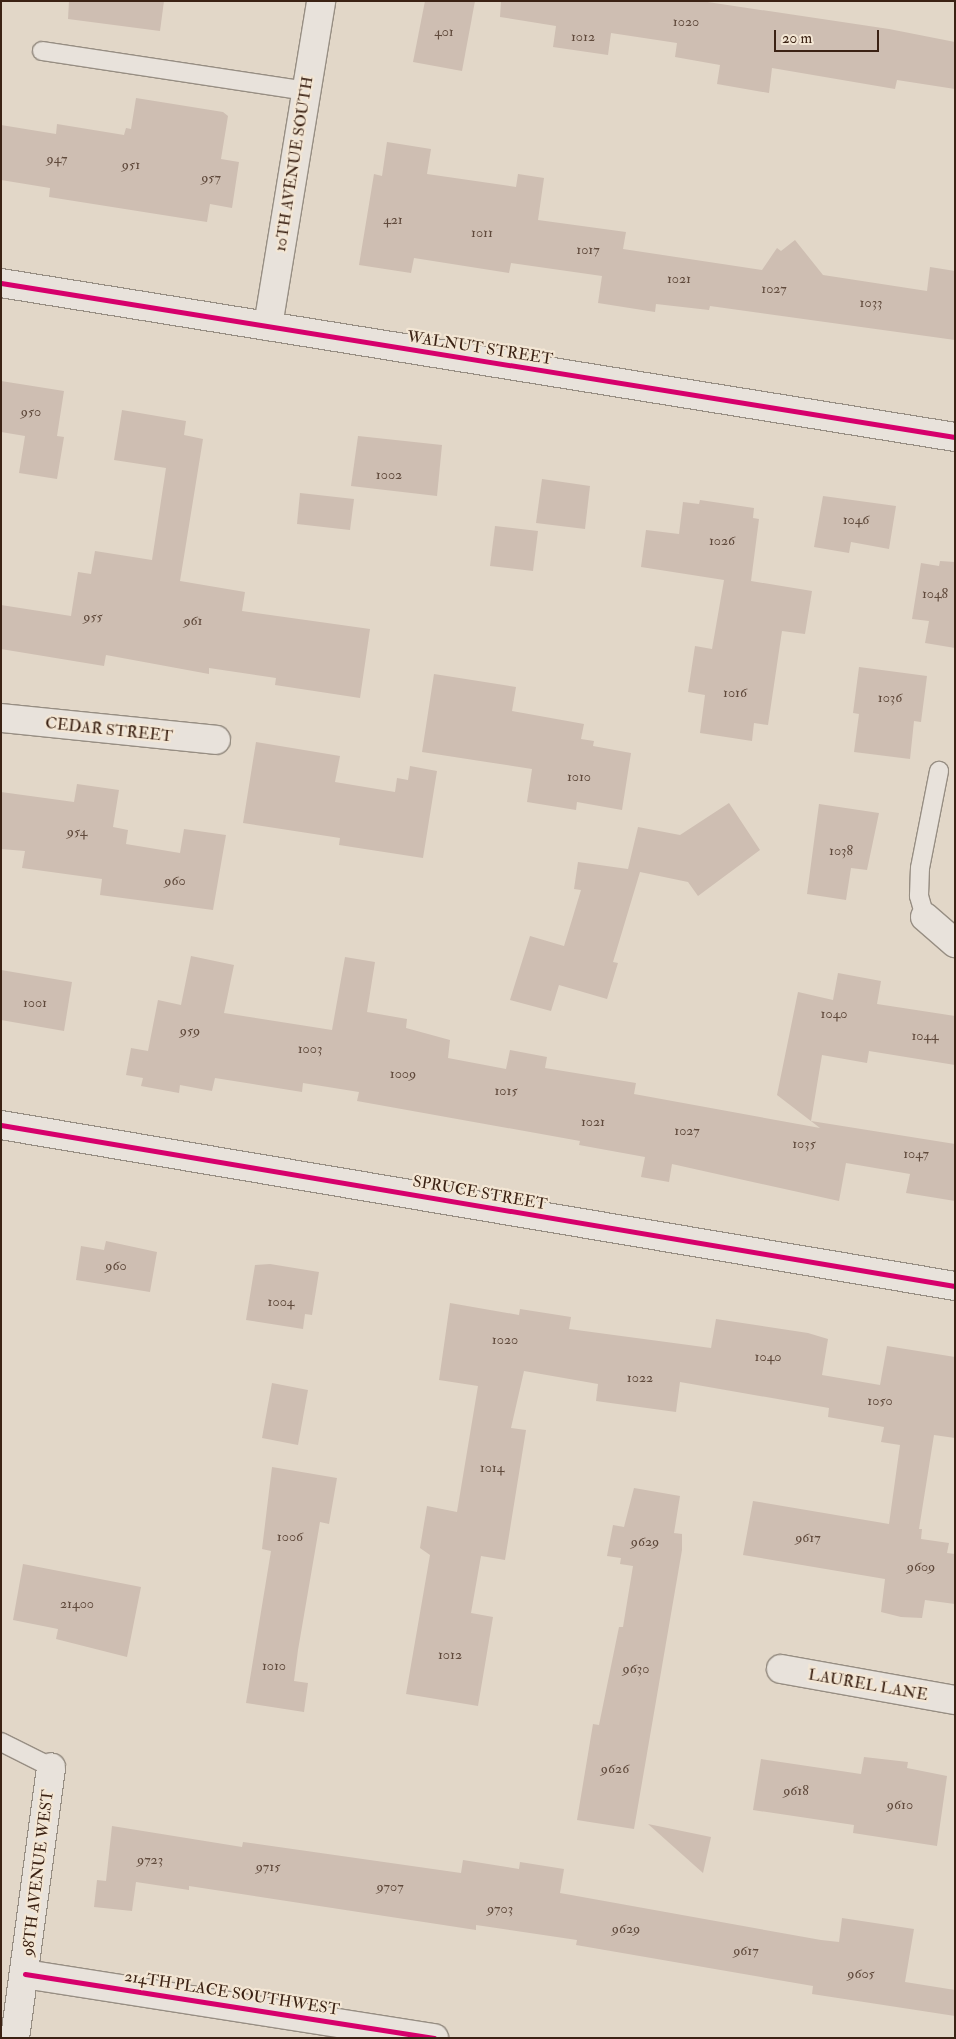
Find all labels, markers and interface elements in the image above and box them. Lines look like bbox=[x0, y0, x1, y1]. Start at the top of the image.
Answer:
house number: 1020 bbox=[673, 14, 699, 30]
scale bar bbox=[776, 20, 881, 52]
house number: 401 bbox=[434, 24, 454, 40]
house number: 1012 bbox=[571, 29, 595, 45]
text: 20 m bbox=[782, 29, 812, 48]
street label: 10TH AVENUE SOUTH bbox=[271, 75, 317, 253]
house number: 947 bbox=[47, 151, 67, 167]
house number: 951 bbox=[122, 157, 140, 173]
house number: 957 bbox=[201, 170, 221, 186]
house number: 421 bbox=[383, 212, 403, 228]
house number: 1011 bbox=[471, 225, 493, 241]
house number: 1017 bbox=[576, 242, 600, 258]
house number: 1021 bbox=[667, 271, 691, 287]
house number: 1027 bbox=[761, 281, 787, 297]
house number: 1033 bbox=[860, 295, 882, 311]
street label: WALNUT STREET bbox=[406, 327, 554, 369]
house number: 950 bbox=[21, 404, 41, 420]
house number: 1002 bbox=[376, 467, 402, 483]
house number: 1046 bbox=[843, 512, 869, 528]
house number: 1026 bbox=[709, 533, 735, 549]
house number: 1048 bbox=[922, 586, 948, 602]
house number: 955 bbox=[83, 609, 103, 625]
house number: 961 bbox=[183, 613, 203, 629]
house number: 1016 bbox=[723, 685, 747, 701]
house number: 1036 bbox=[878, 690, 902, 706]
street label: CEDAR STREET bbox=[44, 714, 174, 746]
house number: 1010 bbox=[567, 769, 591, 785]
house number: 954 bbox=[67, 824, 87, 840]
house number: 1038 bbox=[829, 843, 853, 859]
house number: 960 bbox=[164, 873, 186, 889]
house number: 1001 bbox=[23, 995, 47, 1011]
house number: 1040 bbox=[821, 1006, 847, 1022]
house number: 959 bbox=[180, 1023, 200, 1039]
house number: 1044 bbox=[911, 1028, 939, 1044]
house number: 1003 bbox=[298, 1041, 322, 1057]
house number: 1009 bbox=[390, 1066, 416, 1082]
house number: 1015 bbox=[494, 1083, 518, 1099]
house number: 1021 bbox=[581, 1114, 605, 1130]
house number: 1027 bbox=[674, 1123, 700, 1139]
house number: 1035 bbox=[792, 1136, 816, 1152]
house number: 1047 bbox=[903, 1146, 929, 1162]
street label: SPRUCE STREET bbox=[411, 1172, 549, 1214]
house number: 960 bbox=[105, 1258, 127, 1274]
house number: 1004 bbox=[268, 1294, 294, 1310]
house number: 1020 bbox=[492, 1332, 518, 1348]
house number: 1040 bbox=[755, 1349, 781, 1365]
house number: 1022 bbox=[627, 1370, 653, 1386]
house number: 1050 bbox=[867, 1393, 893, 1409]
house number: 1014 bbox=[480, 1460, 504, 1476]
house number: 1006 bbox=[277, 1529, 303, 1545]
house number: 9617 bbox=[795, 1530, 821, 1546]
house number: 9629 bbox=[631, 1534, 659, 1550]
house number: 9609 bbox=[907, 1559, 935, 1575]
house number: 21400 bbox=[60, 1596, 94, 1612]
house number: 1012 bbox=[438, 1647, 462, 1663]
house number: 1010 bbox=[262, 1658, 286, 1674]
house number: 9630 bbox=[623, 1661, 649, 1677]
street label: LAUREL LANE bbox=[807, 1665, 929, 1705]
house number: 9626 bbox=[601, 1761, 629, 1777]
house number: 9618 bbox=[783, 1783, 809, 1799]
street label: 98TH AVENUE WEST bbox=[18, 1789, 58, 1957]
house number: 9610 bbox=[887, 1797, 913, 1813]
house number: 9723 bbox=[137, 1852, 163, 1868]
house number: 9715 bbox=[256, 1859, 280, 1875]
house number: 9707 bbox=[376, 1879, 404, 1895]
house number: 9703 bbox=[487, 1901, 513, 1917]
house number: 9629 bbox=[612, 1921, 640, 1937]
house number: 9617 bbox=[733, 1943, 759, 1959]
house number: 9605 bbox=[847, 1966, 875, 1982]
street label: 214TH PLACE SOUTHWEST bbox=[123, 1967, 341, 2019]

